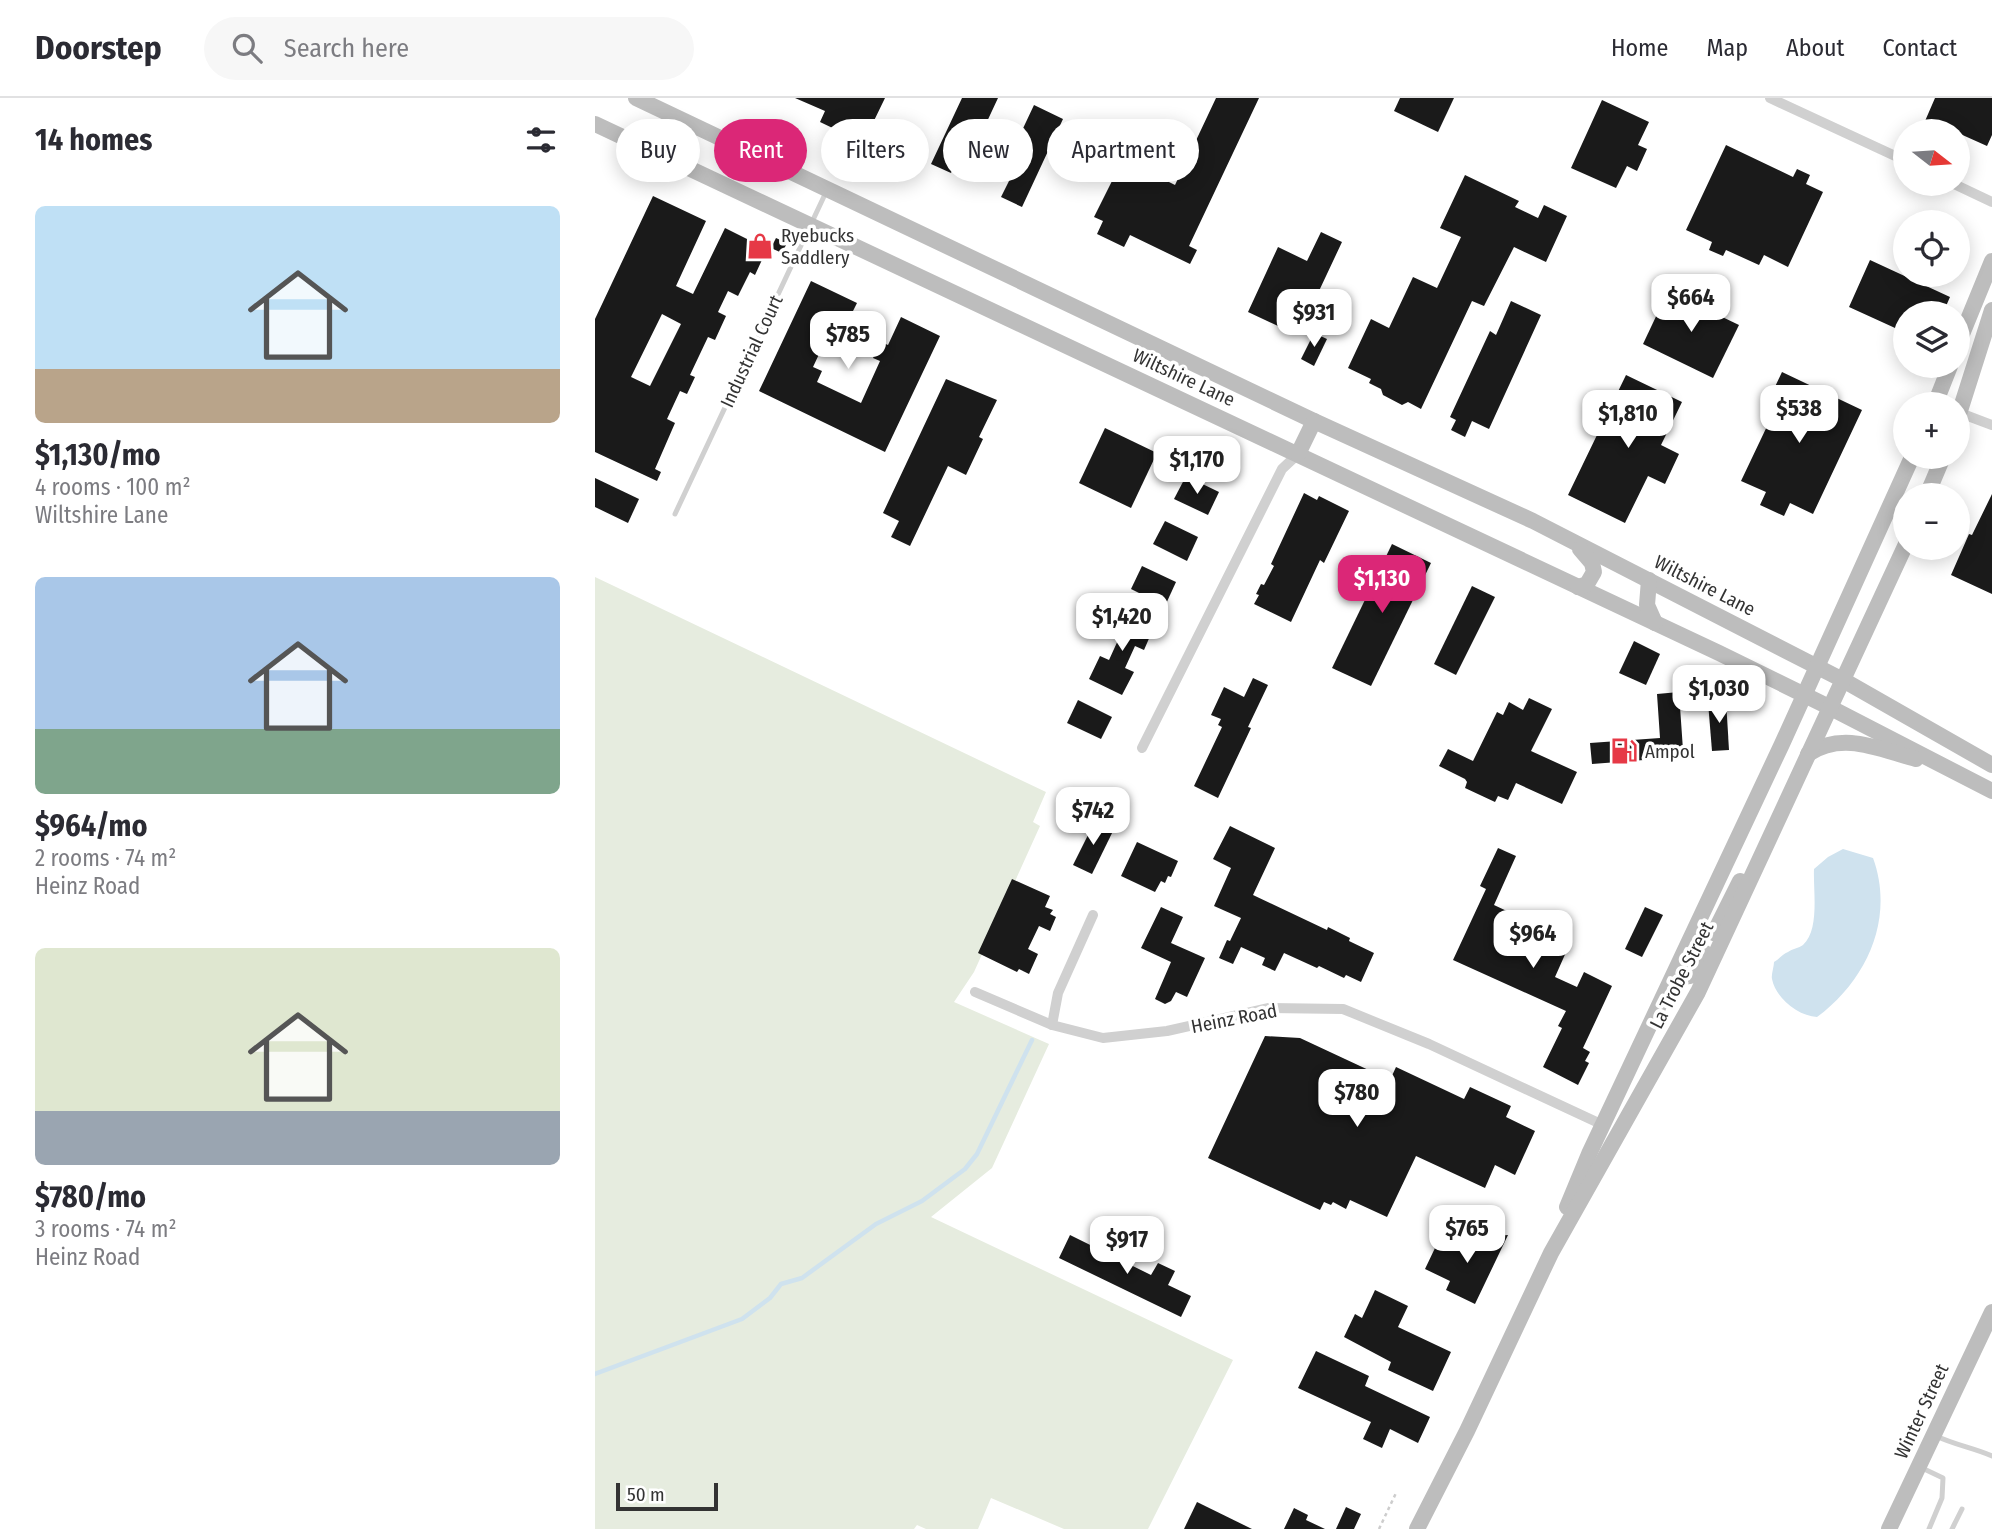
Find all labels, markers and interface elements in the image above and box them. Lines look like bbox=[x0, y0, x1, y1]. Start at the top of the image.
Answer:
search box bbox=[204, 17, 694, 80]
text: Doorstep bbox=[35, 28, 162, 68]
icon: search bbox=[228, 29, 266, 67]
text: Search here bbox=[284, 33, 409, 64]
text: Home bbox=[1611, 34, 1668, 62]
text: Map bbox=[1706, 34, 1748, 62]
text: About bbox=[1786, 34, 1844, 62]
text: Contact bbox=[1882, 34, 1957, 62]
chip: Buy bbox=[616, 119, 700, 182]
chip: Rent bbox=[714, 119, 807, 182]
chip: Filters bbox=[821, 119, 929, 182]
chip: New bbox=[943, 119, 1033, 182]
chip: Apartment bbox=[1047, 119, 1199, 182]
north arrow bbox=[1893, 119, 1971, 196]
map controls bbox=[1893, 119, 1970, 560]
icon: filters bbox=[522, 121, 560, 159]
text: 14 homes bbox=[35, 122, 152, 158]
button: locate bbox=[1893, 210, 1970, 287]
place label: Ryebucks Saddlery bbox=[781, 224, 854, 269]
shop icon: Ryebucks Saddlery bbox=[745, 231, 775, 261]
icon: home bbox=[235, 252, 361, 378]
pin: $664 bbox=[1650, 274, 1732, 334]
text: $664 bbox=[1667, 283, 1715, 311]
pin: $931 bbox=[1273, 289, 1355, 349]
street label: Industrial Court bbox=[715, 291, 788, 411]
text: $931 bbox=[1293, 298, 1335, 326]
button: layers bbox=[1893, 301, 1970, 378]
pin: $785 bbox=[807, 312, 889, 371]
text: $785 bbox=[826, 320, 870, 348]
street label: Wiltshire Lane bbox=[1129, 344, 1239, 411]
pin: $538 bbox=[1758, 386, 1840, 445]
pin: $1,810 bbox=[1571, 390, 1685, 450]
button: + bbox=[1893, 392, 1970, 469]
text: $538 bbox=[1776, 394, 1822, 422]
text: $1,810 bbox=[1598, 399, 1658, 427]
pin: $1,170 bbox=[1140, 436, 1254, 496]
text: $1,130/mo bbox=[35, 437, 161, 473]
text: $1,170 bbox=[1169, 445, 1225, 473]
text: 4 rooms · 100 m² bbox=[35, 473, 191, 501]
button: − bbox=[1893, 483, 1970, 560]
text: Wiltshire Lane bbox=[35, 501, 168, 529]
street label: Wiltshire Lane bbox=[1650, 550, 1759, 621]
pin: $1,130 bbox=[1325, 556, 1439, 615]
text: $1,130 bbox=[1354, 564, 1410, 592]
pin: $1,420 bbox=[1065, 594, 1179, 653]
text: $1,420 bbox=[1092, 602, 1152, 630]
icon: home bbox=[235, 623, 361, 749]
pin: $1,030 bbox=[1662, 666, 1776, 725]
text: $1,030 bbox=[1689, 674, 1750, 702]
fuel station icon: Ampol bbox=[1609, 736, 1639, 766]
place label: Ampol bbox=[1645, 740, 1695, 763]
pin: $742 bbox=[1052, 788, 1134, 847]
text: $742 bbox=[1072, 796, 1114, 824]
text: $964/mo bbox=[35, 808, 148, 844]
text: 2 rooms · 74 m² bbox=[35, 844, 176, 872]
text: Heinz Road bbox=[35, 872, 140, 900]
pin: $964 bbox=[1492, 910, 1574, 970]
street label: La Trobe Street bbox=[1645, 917, 1719, 1033]
text: $964 bbox=[1510, 919, 1556, 947]
icon: home bbox=[235, 994, 361, 1120]
street label: Heinz Road bbox=[1189, 999, 1279, 1038]
pin: $780 bbox=[1316, 1070, 1398, 1129]
text: $780 bbox=[1334, 1078, 1380, 1106]
text: $780/mo bbox=[35, 1179, 146, 1215]
pin: $765 bbox=[1426, 1206, 1508, 1265]
text: $765 bbox=[1445, 1214, 1489, 1242]
text: 3 rooms · 74 m² bbox=[35, 1215, 177, 1243]
pin: $917 bbox=[1086, 1216, 1168, 1276]
text: $917 bbox=[1106, 1225, 1148, 1253]
text: Heinz Road bbox=[35, 1243, 140, 1271]
street label: Winter Street bbox=[1889, 1359, 1954, 1462]
scale bar bbox=[616, 1480, 717, 1512]
text: 50 m bbox=[627, 1483, 665, 1506]

